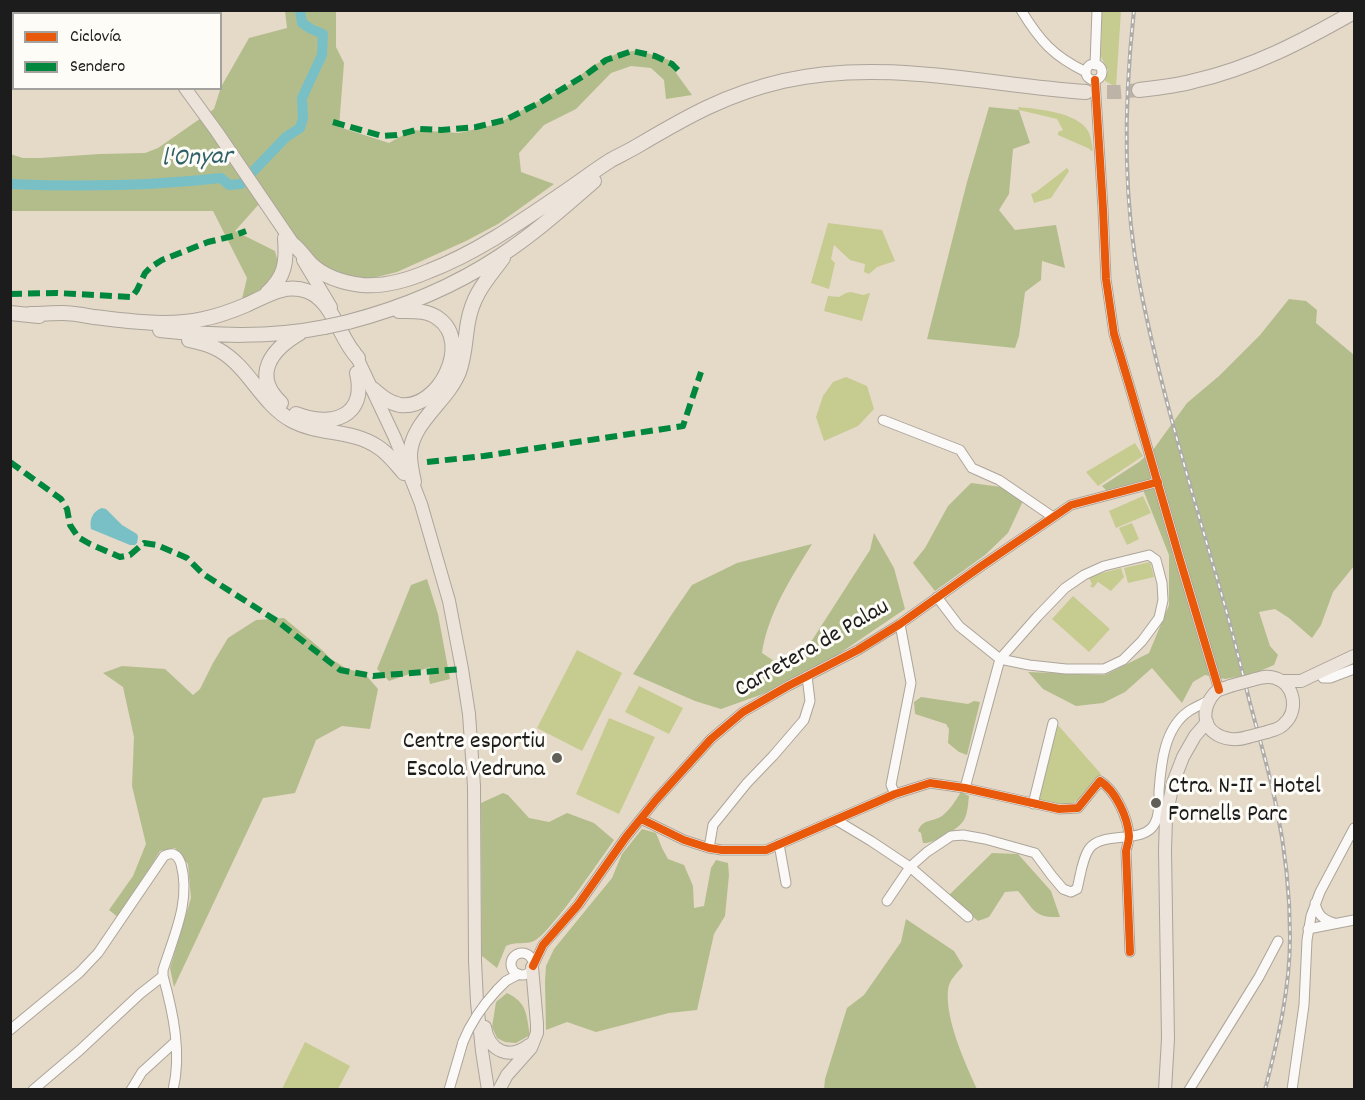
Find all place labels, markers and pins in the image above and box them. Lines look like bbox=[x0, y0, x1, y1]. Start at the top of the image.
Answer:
place label: Centre esportiu Escola Vedruna bbox=[403, 730, 545, 786]
marker: Centre esportiu Escola Vedruna bbox=[550, 751, 564, 765]
place label: Ctra. N-II - Hotel Fornells Parc bbox=[1168, 775, 1321, 831]
marker: Ctra. N-II - Hotel Fornells Parc bbox=[1149, 796, 1163, 810]

